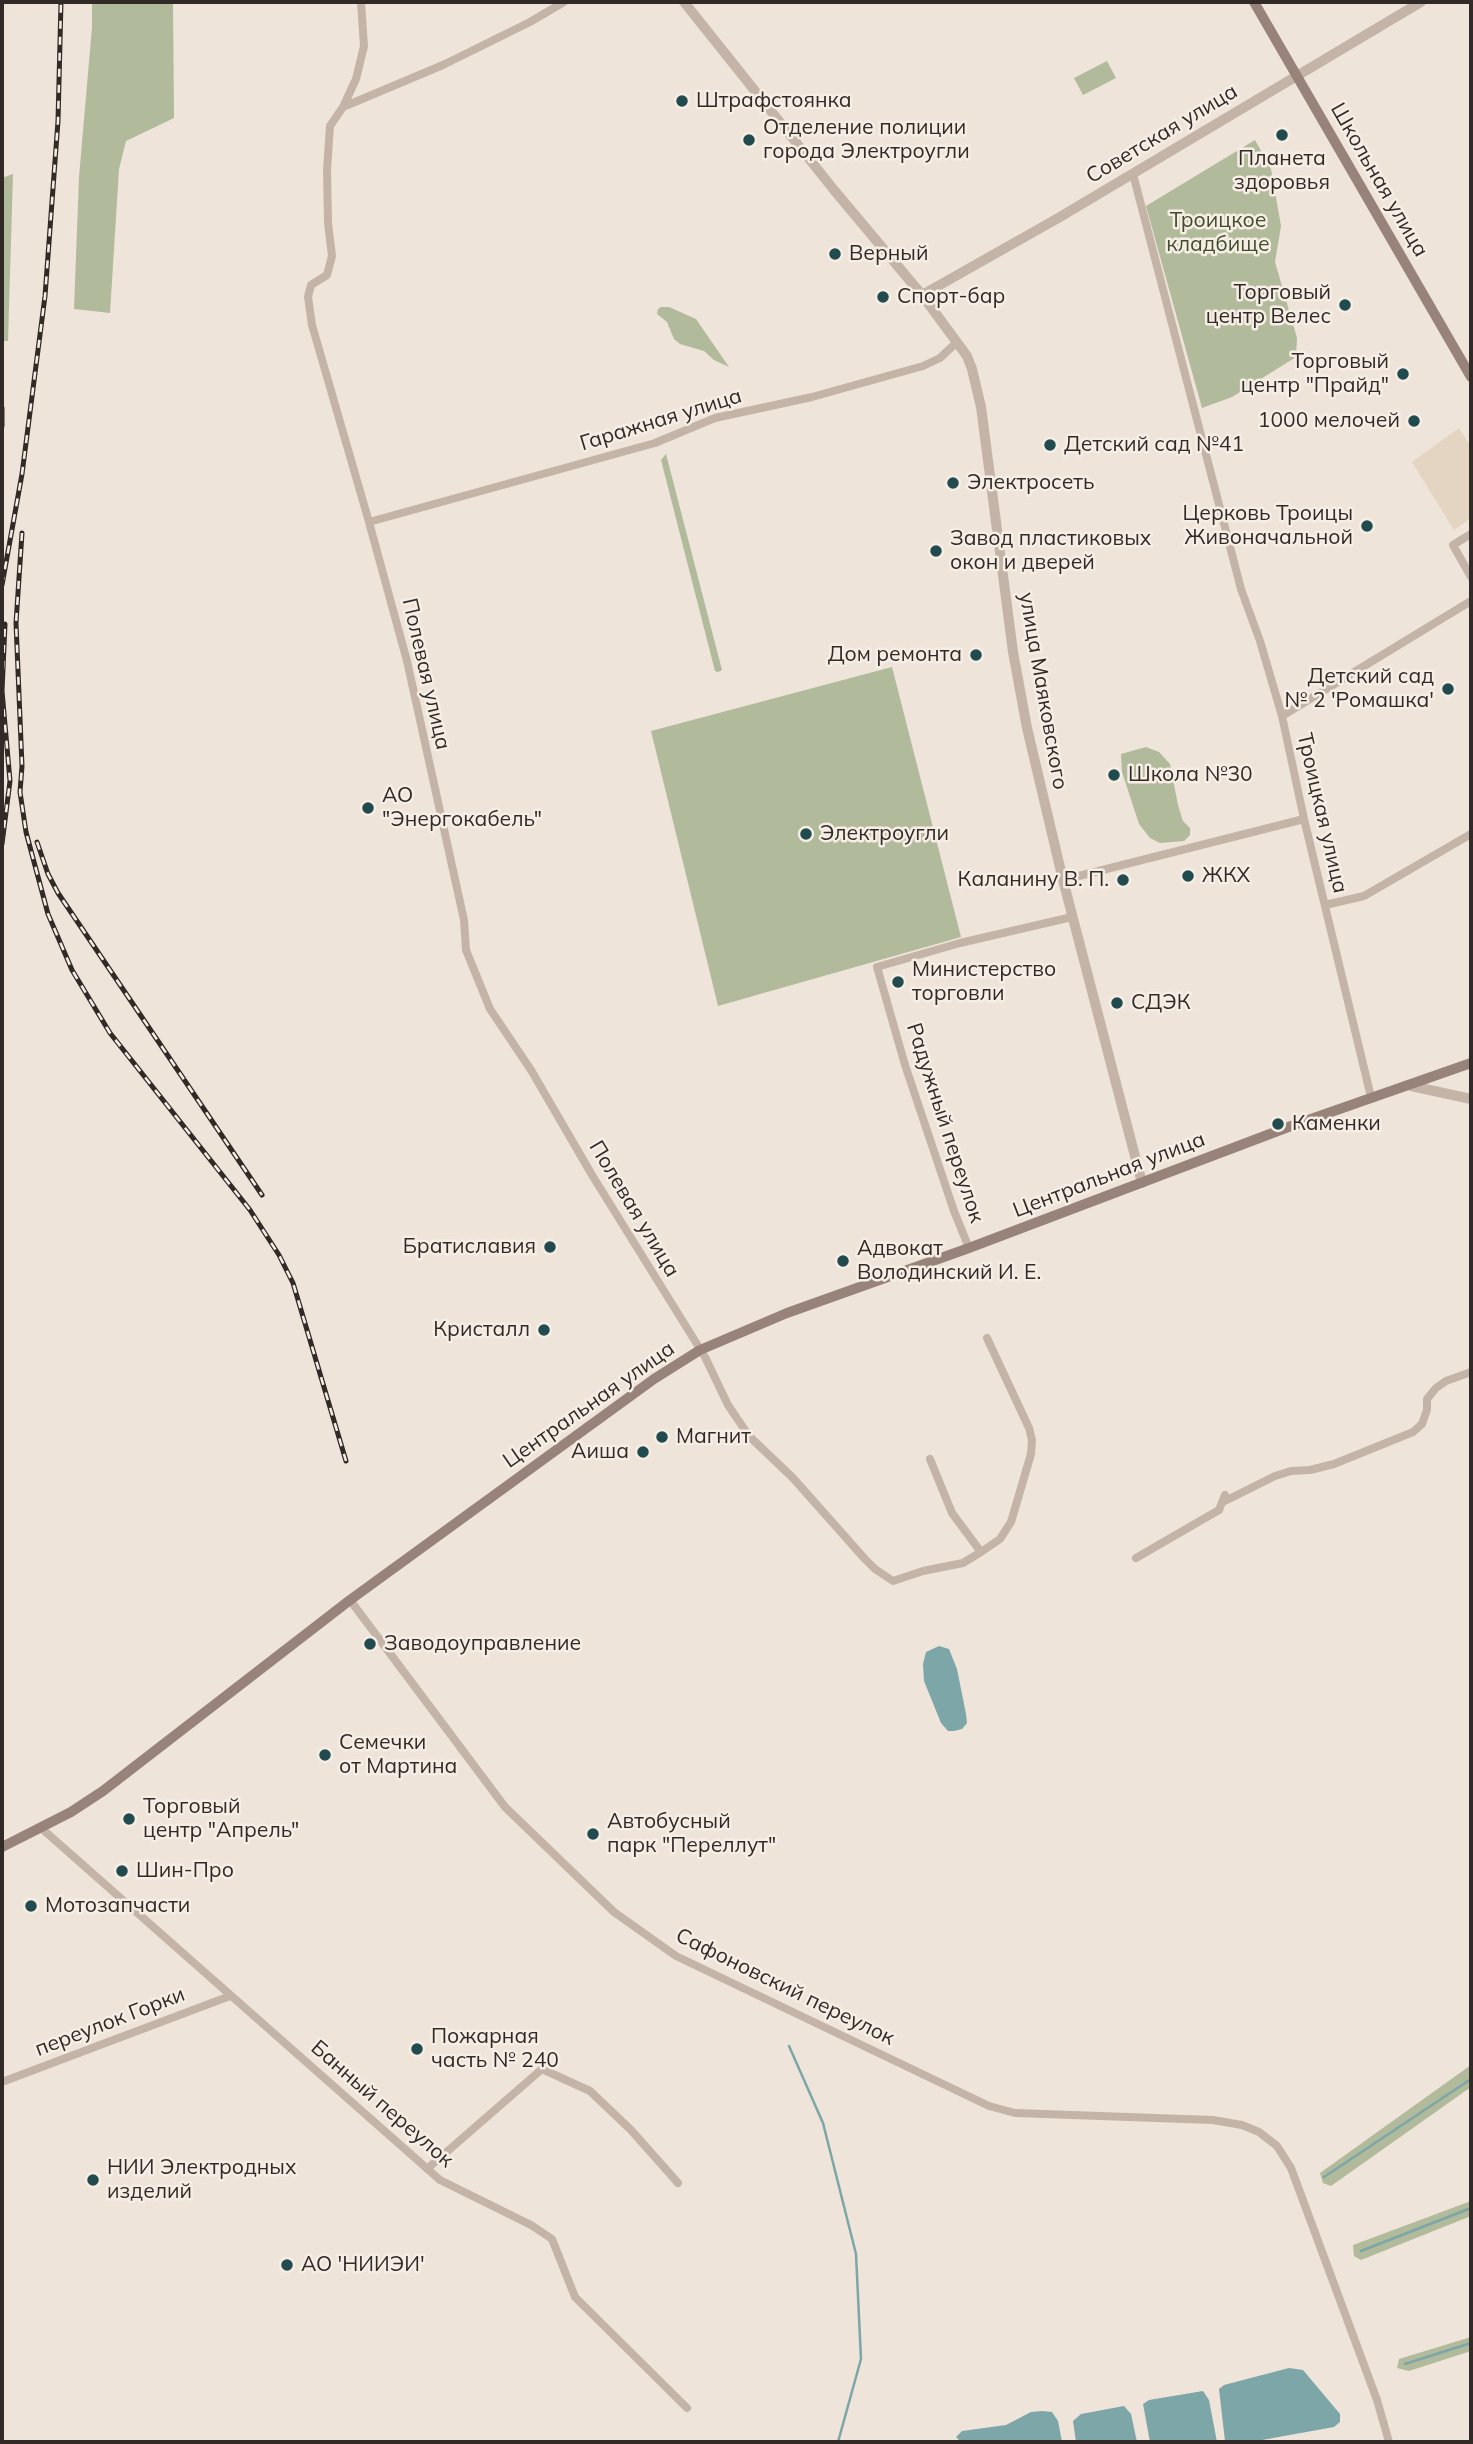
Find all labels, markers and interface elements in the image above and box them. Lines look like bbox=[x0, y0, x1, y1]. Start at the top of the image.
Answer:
street label: Советская улица bbox=[1082, 79, 1242, 189]
place label: Штрафстоянка bbox=[696, 88, 852, 114]
marker: Штрафстоянка bbox=[674, 93, 690, 109]
street label: Школьная улица bbox=[1325, 99, 1433, 261]
place label: Отделение полиции города Электроугли bbox=[763, 115, 970, 165]
marker: Планета здоровья bbox=[1274, 127, 1290, 143]
marker: Отделение полиции города Электроугли bbox=[741, 132, 757, 148]
place label: Планета здоровья bbox=[1234, 146, 1330, 196]
park label: Троицкое кладбище bbox=[1166, 208, 1270, 258]
place label: Верный bbox=[849, 241, 928, 267]
marker: Верный bbox=[827, 246, 843, 262]
place label: Торговый центр Велес bbox=[1206, 280, 1331, 330]
place label: Спорт-бар bbox=[897, 284, 1005, 310]
marker: Спорт-бар bbox=[875, 289, 891, 305]
marker: Торговый центр Велес bbox=[1337, 297, 1353, 313]
place label: Торговый центр "Прайд" bbox=[1241, 349, 1389, 399]
marker: Торговый центр "Прайд" bbox=[1395, 366, 1411, 382]
street label: Гаражная улица bbox=[577, 383, 745, 457]
place label: 1000 мелочей bbox=[1258, 408, 1400, 434]
marker: 1000 мелочей bbox=[1406, 413, 1422, 429]
place label: Детский сад №41 bbox=[1064, 432, 1244, 458]
marker: Детский сад №41 bbox=[1042, 437, 1058, 453]
place label: Электросеть bbox=[967, 470, 1094, 496]
marker: Электросеть bbox=[945, 475, 961, 491]
place label: Церковь Троицы Живоначальной bbox=[1182, 501, 1353, 551]
marker: Церковь Троицы Живоначальной bbox=[1359, 518, 1375, 534]
place label: Завод пластиковых окон и дверей bbox=[950, 526, 1151, 576]
marker: Завод пластиковых окон и дверей bbox=[928, 543, 944, 559]
street label: улица Маяковского bbox=[1013, 590, 1073, 792]
street label: Полевая улица bbox=[396, 596, 456, 752]
place label: Дом ремонта bbox=[828, 642, 962, 668]
marker: Дом ремонта bbox=[968, 647, 984, 663]
place label: Детский сад № 2 'Ромашка' bbox=[1285, 664, 1434, 714]
marker: Детский сад № 2 'Ромашка' bbox=[1440, 681, 1456, 697]
street label: Троицкая улица bbox=[1291, 730, 1353, 896]
place label: Школа №30 bbox=[1128, 762, 1253, 788]
marker: Школа №30 bbox=[1106, 767, 1122, 783]
place label: АО "Энергокабель" bbox=[382, 783, 542, 833]
marker: АО "Энергокабель" bbox=[360, 800, 376, 816]
place label: Электроугли bbox=[820, 821, 949, 847]
marker: Электроугли bbox=[798, 826, 814, 842]
place label: ЖКХ bbox=[1202, 863, 1250, 889]
place label: Каланину В. П. bbox=[958, 867, 1109, 893]
marker: ЖКХ bbox=[1180, 868, 1196, 884]
marker: Каланину В. П. bbox=[1115, 872, 1131, 888]
place label: Министерство торговли bbox=[912, 957, 1056, 1007]
marker: Министерство торговли bbox=[890, 974, 906, 990]
place label: СДЭК bbox=[1131, 990, 1190, 1016]
marker: СДЭК bbox=[1109, 995, 1125, 1011]
street label: Радужный переулок bbox=[901, 1020, 989, 1226]
place label: Каменки bbox=[1292, 1111, 1381, 1137]
marker: Каменки bbox=[1270, 1116, 1286, 1132]
street label: Центральная улица bbox=[1009, 1127, 1209, 1223]
street label: Полевая улица bbox=[583, 1136, 685, 1282]
place label: Братиславия bbox=[403, 1234, 536, 1260]
place label: Адвокат Володинский И. Е. bbox=[857, 1236, 1041, 1286]
marker: Братиславия bbox=[542, 1239, 558, 1255]
marker: Адвокат Володинский И. Е. bbox=[835, 1253, 851, 1269]
place label: Кристалл bbox=[433, 1317, 530, 1343]
marker: Кристалл bbox=[536, 1322, 552, 1338]
street label: Центральная улица bbox=[498, 1336, 680, 1474]
place label: Магнит bbox=[676, 1424, 751, 1450]
marker: Магнит bbox=[654, 1429, 670, 1445]
place label: Аиша bbox=[571, 1439, 629, 1465]
marker: Аиша bbox=[635, 1444, 651, 1460]
place label: Заводоуправление bbox=[384, 1631, 581, 1657]
marker: Заводоуправление bbox=[362, 1636, 378, 1652]
place label: Семечки от Мартина bbox=[339, 1730, 457, 1780]
marker: Семечки от Мартина bbox=[317, 1747, 333, 1763]
place label: Торговый центр "Апрель" bbox=[143, 1794, 299, 1844]
place label: Автобусный парк "Переллут" bbox=[607, 1809, 776, 1859]
marker: Торговый центр "Апрель" bbox=[121, 1811, 137, 1827]
marker: Автобусный парк "Переллут" bbox=[585, 1826, 601, 1842]
place label: Шин-Про bbox=[136, 1858, 234, 1884]
marker: Шин-Про bbox=[114, 1863, 130, 1879]
place label: Мотозапчасти bbox=[45, 1893, 190, 1919]
marker: Мотозапчасти bbox=[23, 1898, 39, 1914]
street label: Сафоновский переулок bbox=[672, 1923, 898, 2051]
street label: переулок Горки bbox=[32, 1982, 188, 2062]
place label: Пожарная часть № 240 bbox=[431, 2024, 559, 2074]
street label: Банный переулок bbox=[306, 2035, 458, 2173]
marker: Пожарная часть № 240 bbox=[409, 2041, 425, 2057]
place label: НИИ Электродных изделий bbox=[107, 2155, 296, 2205]
marker: НИИ Электродных изделий bbox=[85, 2172, 101, 2188]
place label: АО 'НИИЭИ' bbox=[301, 2252, 425, 2278]
marker: АО 'НИИЭИ' bbox=[279, 2257, 295, 2273]

